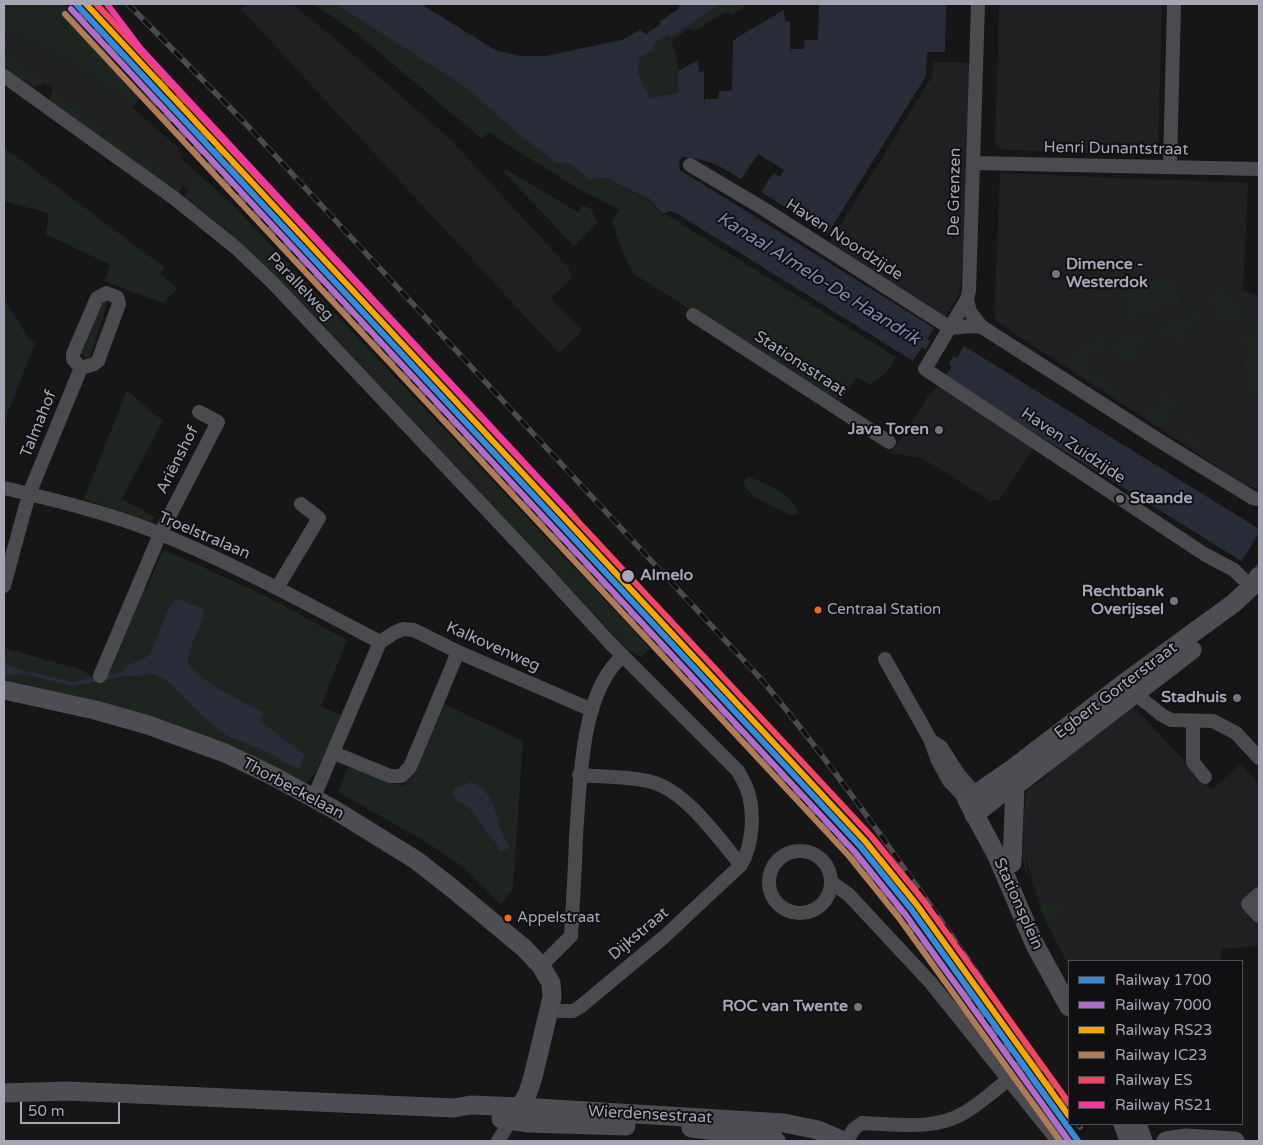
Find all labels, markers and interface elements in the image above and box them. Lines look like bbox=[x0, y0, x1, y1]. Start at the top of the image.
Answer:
street label: Henri Dunantstraat bbox=[1043, 138, 1189, 160]
street label: De Grenzen bbox=[945, 148, 965, 236]
street label: Haven Noordzijde bbox=[782, 195, 906, 285]
water label: Kanaal Almelo-De Haandrik bbox=[713, 208, 923, 350]
street label: Parallelweg bbox=[263, 249, 337, 325]
place label: Dimence - Westerdok bbox=[1066, 255, 1148, 293]
marker: Dimence - Westerdok bbox=[1050, 268, 1062, 280]
street label: Stationsstraat bbox=[751, 327, 849, 401]
street label: Talmahof bbox=[17, 388, 61, 460]
street label: Haven Zuidzijde bbox=[1017, 404, 1129, 488]
place label: Java Toren bbox=[848, 420, 929, 440]
street label: Ariënshof bbox=[153, 423, 203, 497]
marker: Java Toren bbox=[933, 424, 945, 436]
place label: Staande bbox=[1130, 489, 1192, 509]
marker: Staande bbox=[1114, 493, 1126, 505]
street label: Troelstralaan bbox=[155, 508, 253, 564]
place label: Almelo bbox=[640, 566, 693, 586]
marker: Almelo bbox=[620, 568, 636, 584]
place label: Rechtbank Overijssel bbox=[1082, 582, 1164, 620]
marker: Rechtbank Overijssel bbox=[1168, 595, 1180, 607]
place label: Centraal Station bbox=[827, 601, 941, 619]
marker: Centraal Station bbox=[813, 605, 823, 615]
street label: Kalkovenweg bbox=[443, 618, 543, 676]
street label: Egbert Gorterstraat bbox=[1051, 639, 1181, 743]
place label: Stadhuis bbox=[1161, 688, 1227, 708]
marker: Stadhuis bbox=[1231, 692, 1243, 704]
street label: Thorbeckelaan bbox=[239, 754, 347, 824]
street label: Stationsplein bbox=[989, 855, 1047, 953]
street label: Dijkstraat bbox=[605, 903, 673, 965]
place label: Appelstraat bbox=[517, 909, 600, 927]
marker: Appelstraat bbox=[503, 913, 513, 923]
legend bbox=[1068, 960, 1243, 1125]
text: Railway 1700 bbox=[1115, 971, 1211, 989]
text: Railway 7000 bbox=[1115, 996, 1211, 1014]
place label: ROC van Twente bbox=[722, 997, 848, 1017]
marker: ROC van Twente bbox=[852, 1001, 864, 1013]
text: Railway RS23 bbox=[1115, 1021, 1212, 1039]
text: Railway IC23 bbox=[1115, 1046, 1207, 1064]
text: Railway ES bbox=[1115, 1071, 1192, 1089]
scale bar bbox=[22, 1092, 122, 1124]
text: Railway RS21 bbox=[1115, 1096, 1212, 1114]
text: 50 m bbox=[28, 1102, 65, 1120]
street label: Wierdensestraat bbox=[587, 1102, 713, 1128]

